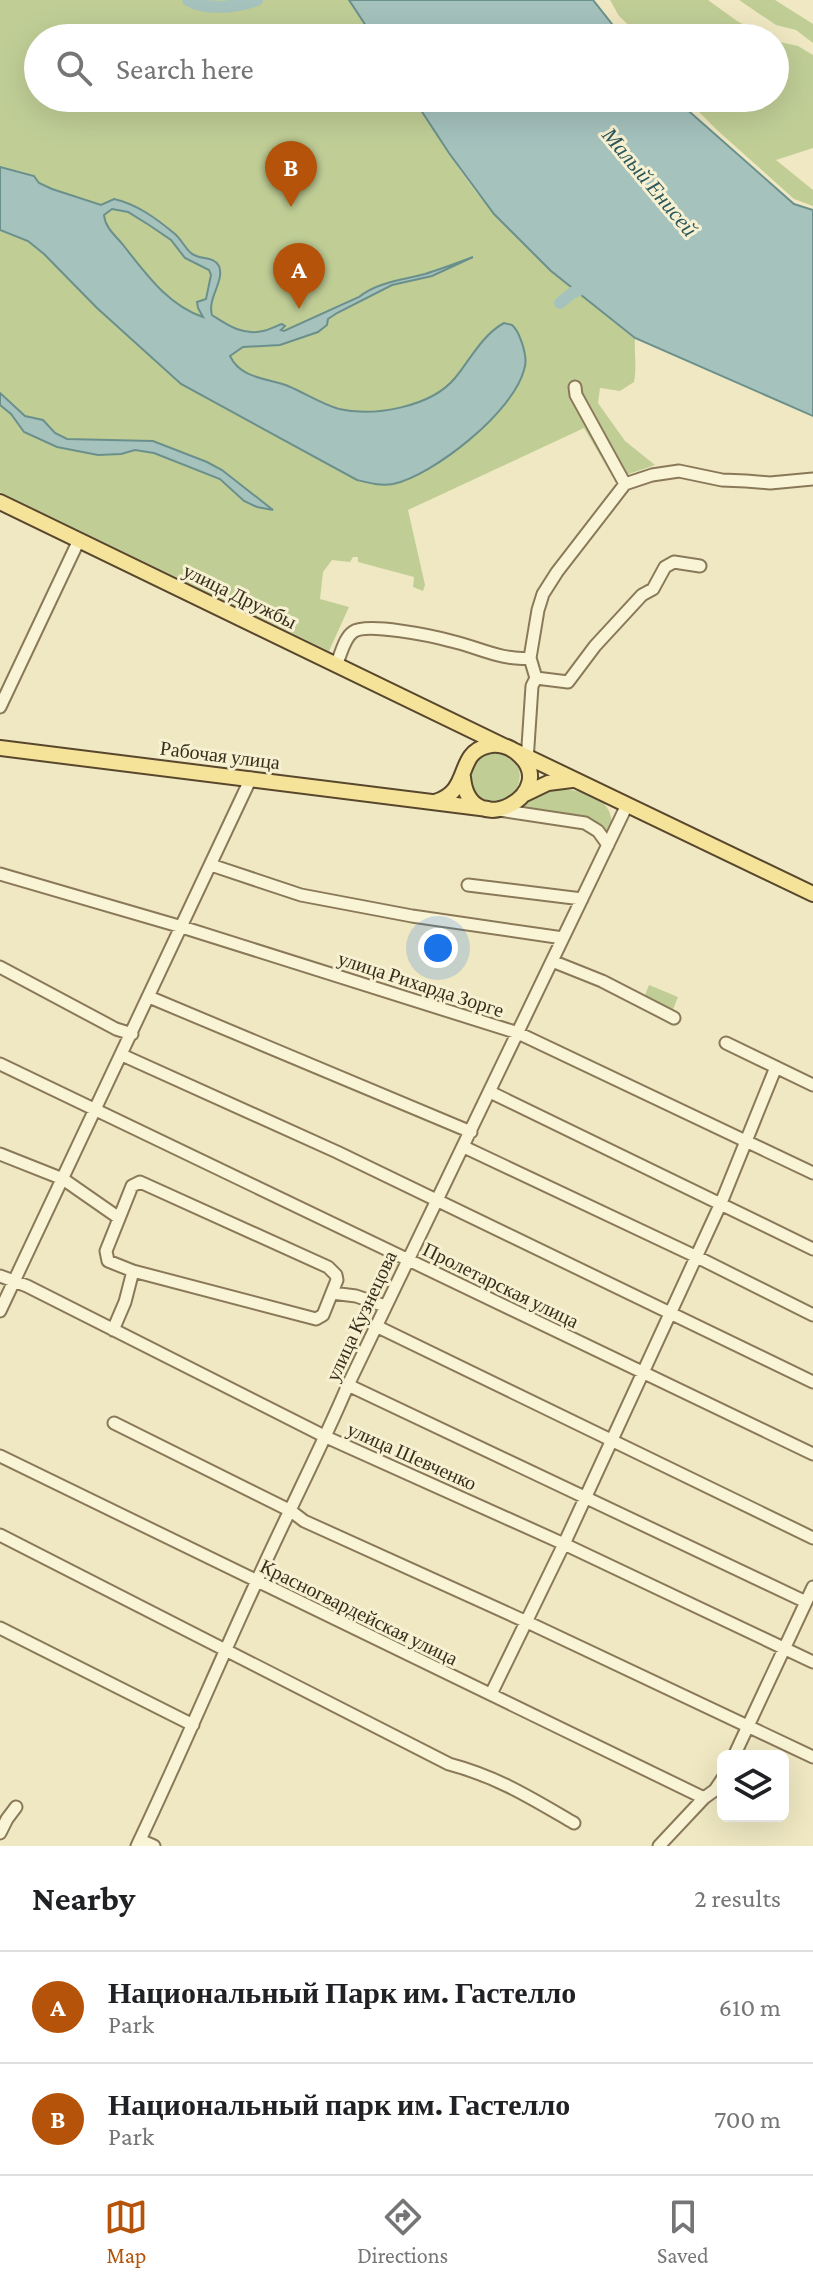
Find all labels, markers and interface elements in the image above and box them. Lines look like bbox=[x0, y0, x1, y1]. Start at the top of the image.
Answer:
search box bbox=[24, 24, 789, 112]
icon: search bbox=[52, 46, 96, 90]
text: Search here bbox=[116, 52, 254, 85]
water label: Малый Енисей bbox=[597, 122, 703, 241]
pin: B bbox=[265, 141, 317, 207]
pin: A bbox=[273, 243, 325, 309]
street label: улица Дружбы bbox=[179, 559, 300, 634]
street label: Рабочая улица bbox=[159, 737, 281, 774]
your location bbox=[418, 928, 458, 968]
street label: улица Рихарда Зорге bbox=[335, 947, 507, 1022]
street label: Пролетарская улица bbox=[419, 1238, 583, 1333]
street label: улица Кузнецова bbox=[321, 1247, 402, 1385]
street label: улица Шевченко bbox=[344, 1418, 480, 1495]
street label: Красногвардейская улица bbox=[256, 1555, 461, 1670]
map controls bbox=[717, 1750, 789, 1822]
button: layers bbox=[717, 1750, 789, 1822]
text: Nearby bbox=[32, 1880, 135, 1917]
text: 2 results bbox=[694, 1884, 781, 1913]
text: Национальный Парк им. Гастелло bbox=[108, 1976, 576, 2009]
text: A bbox=[50, 1993, 66, 2022]
text: 610 m bbox=[719, 1993, 781, 2022]
text: Park bbox=[108, 2010, 154, 2039]
text: Национальный парк им. Гастелло bbox=[108, 2088, 570, 2121]
text: B bbox=[50, 2105, 66, 2134]
text: 700 m bbox=[714, 2105, 781, 2134]
text: Park bbox=[108, 2122, 154, 2151]
tab: Map bbox=[104, 2195, 148, 2268]
tab: Directions bbox=[357, 2195, 448, 2268]
tab: Saved bbox=[657, 2195, 709, 2268]

